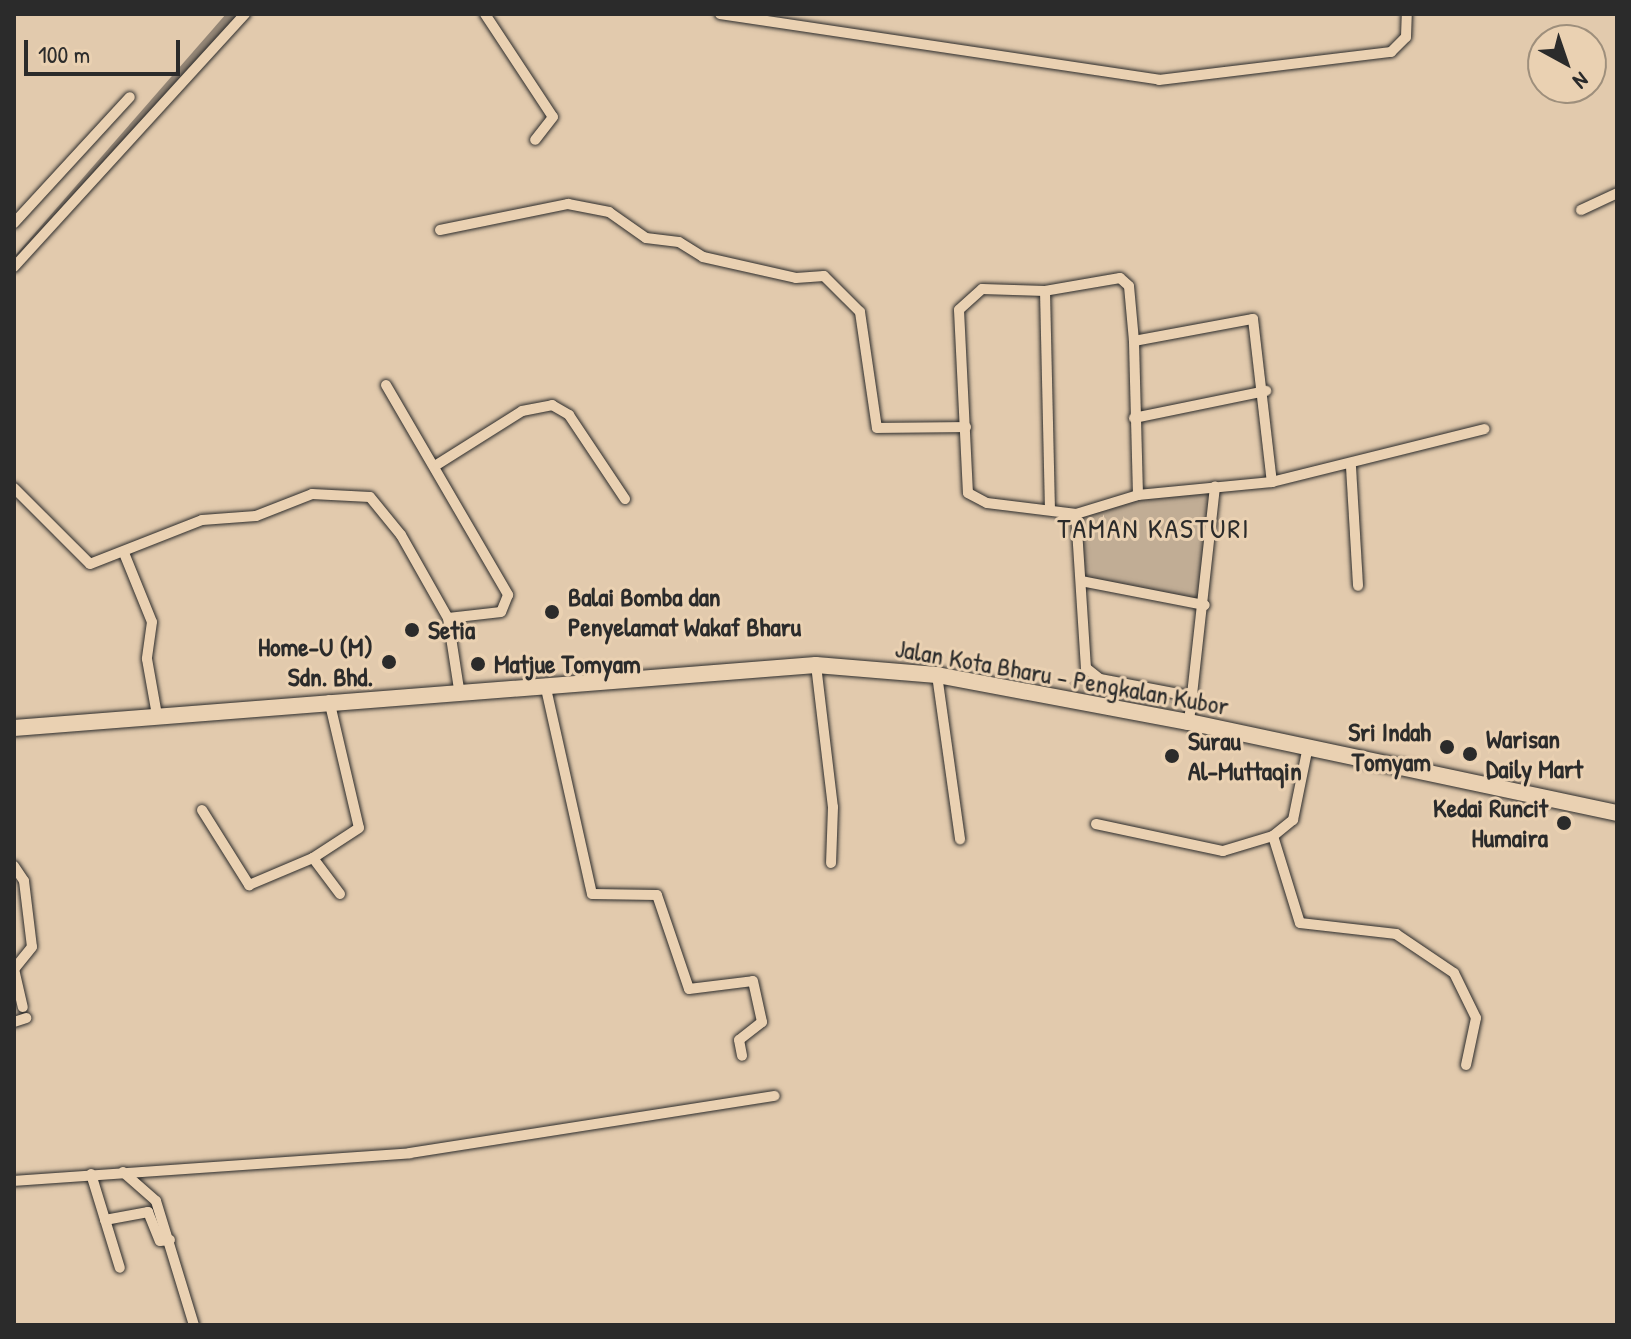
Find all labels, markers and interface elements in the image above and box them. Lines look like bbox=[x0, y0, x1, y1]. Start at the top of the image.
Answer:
scale bar bbox=[28, 24, 184, 74]
north arrow bbox=[1527, 24, 1607, 104]
text: 100 m bbox=[38, 38, 90, 70]
text: N bbox=[1567, 66, 1595, 96]
district label: TAMAN KASTURI bbox=[1057, 511, 1251, 545]
place label: Balai Bomba dan Penyelamat Wakaf Bharu bbox=[568, 581, 801, 642]
marker: Balai Bomba dan Penyelamat Wakaf Bharu bbox=[543, 603, 561, 621]
place label: Setia bbox=[428, 614, 475, 646]
marker: Setia bbox=[403, 621, 421, 639]
place label: Home-U (M) Sdn. Bhd. bbox=[258, 631, 373, 692]
street label: Jalan Kota Bharu - Pengkalan Kubor bbox=[893, 632, 1231, 722]
place label: Matjue Tomyam bbox=[494, 648, 641, 680]
marker: Home-U (M) Sdn. Bhd. bbox=[380, 653, 398, 671]
marker: Matjue Tomyam bbox=[469, 655, 487, 673]
place label: Sri Indah Tomyam bbox=[1348, 716, 1431, 778]
place label: Warisan Daily Mart bbox=[1486, 723, 1583, 784]
place label: Surau Al-Muttaqin bbox=[1188, 725, 1302, 786]
marker: Sri Indah Tomyam bbox=[1438, 738, 1456, 756]
marker: Warisan Daily Mart bbox=[1461, 745, 1479, 763]
marker: Surau Al-Muttaqin bbox=[1163, 747, 1181, 765]
place label: Kedai Runcit Humaira bbox=[1433, 792, 1548, 854]
marker: Kedai Runcit Humaira bbox=[1555, 814, 1573, 832]

